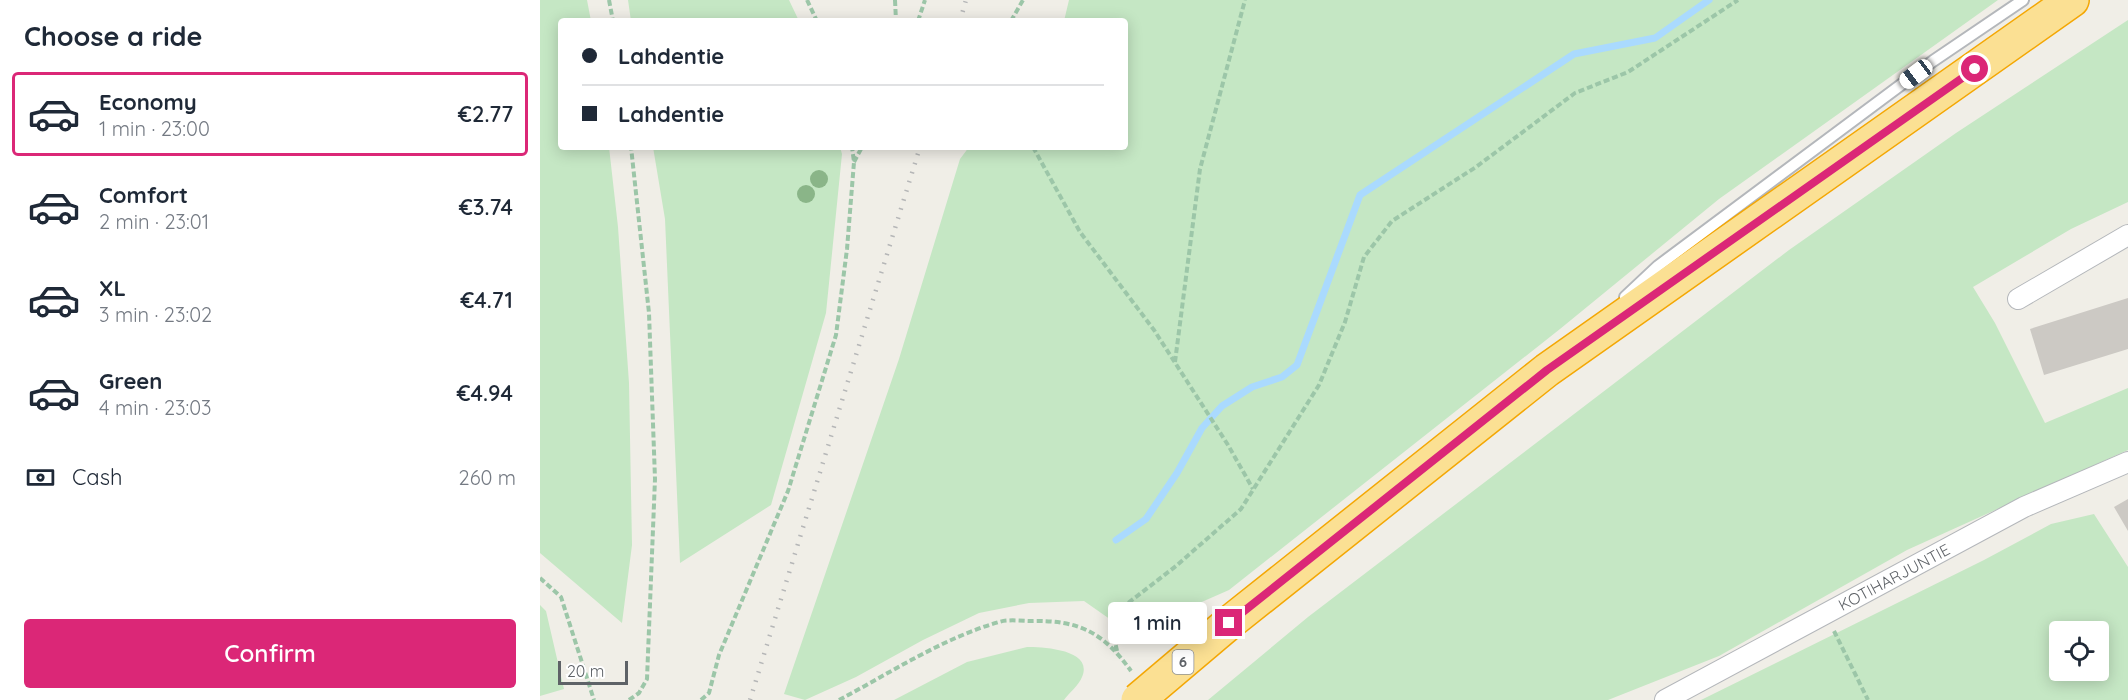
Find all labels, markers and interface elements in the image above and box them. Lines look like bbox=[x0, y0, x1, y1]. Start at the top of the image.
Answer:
text: Choose a ride bbox=[24, 19, 202, 53]
text: Lahdentie bbox=[618, 42, 724, 70]
route start bbox=[1961, 55, 1988, 82]
car bbox=[1896, 56, 1936, 92]
icon: car bbox=[27, 87, 81, 141]
text: Economy bbox=[99, 88, 197, 116]
text: €2.77 bbox=[458, 100, 513, 128]
text: Lahdentie bbox=[618, 100, 724, 128]
text: 1 min · 23:00 bbox=[99, 116, 210, 141]
icon: car bbox=[27, 180, 81, 234]
text: Comfort bbox=[99, 181, 188, 209]
text: €3.74 bbox=[459, 193, 513, 221]
text: 2 min · 23:01 bbox=[99, 209, 209, 234]
icon: car bbox=[27, 273, 81, 327]
text: XL bbox=[99, 274, 126, 302]
text: €4.71 bbox=[460, 286, 513, 314]
text: 3 min · 23:02 bbox=[99, 302, 212, 327]
icon: car bbox=[27, 366, 81, 420]
text: Green bbox=[99, 367, 162, 395]
text: €4.94 bbox=[456, 379, 513, 407]
text: 4 min · 23:03 bbox=[99, 395, 212, 420]
icon: cash bbox=[24, 461, 57, 494]
text: Cash bbox=[72, 463, 123, 491]
text: 260 m bbox=[459, 465, 516, 490]
street label: KOTIHARJUNTIE bbox=[1835, 539, 1953, 615]
callout: 1 min bbox=[1109, 602, 1208, 644]
route end bbox=[1215, 609, 1242, 636]
text: 1 min bbox=[1134, 610, 1181, 635]
button: Confirm bbox=[24, 619, 516, 688]
map controls bbox=[2049, 621, 2109, 681]
button: locate bbox=[2049, 621, 2109, 681]
road number: 6 bbox=[1172, 650, 1194, 674]
scale bar bbox=[558, 658, 628, 686]
text: 20 m bbox=[567, 661, 604, 681]

